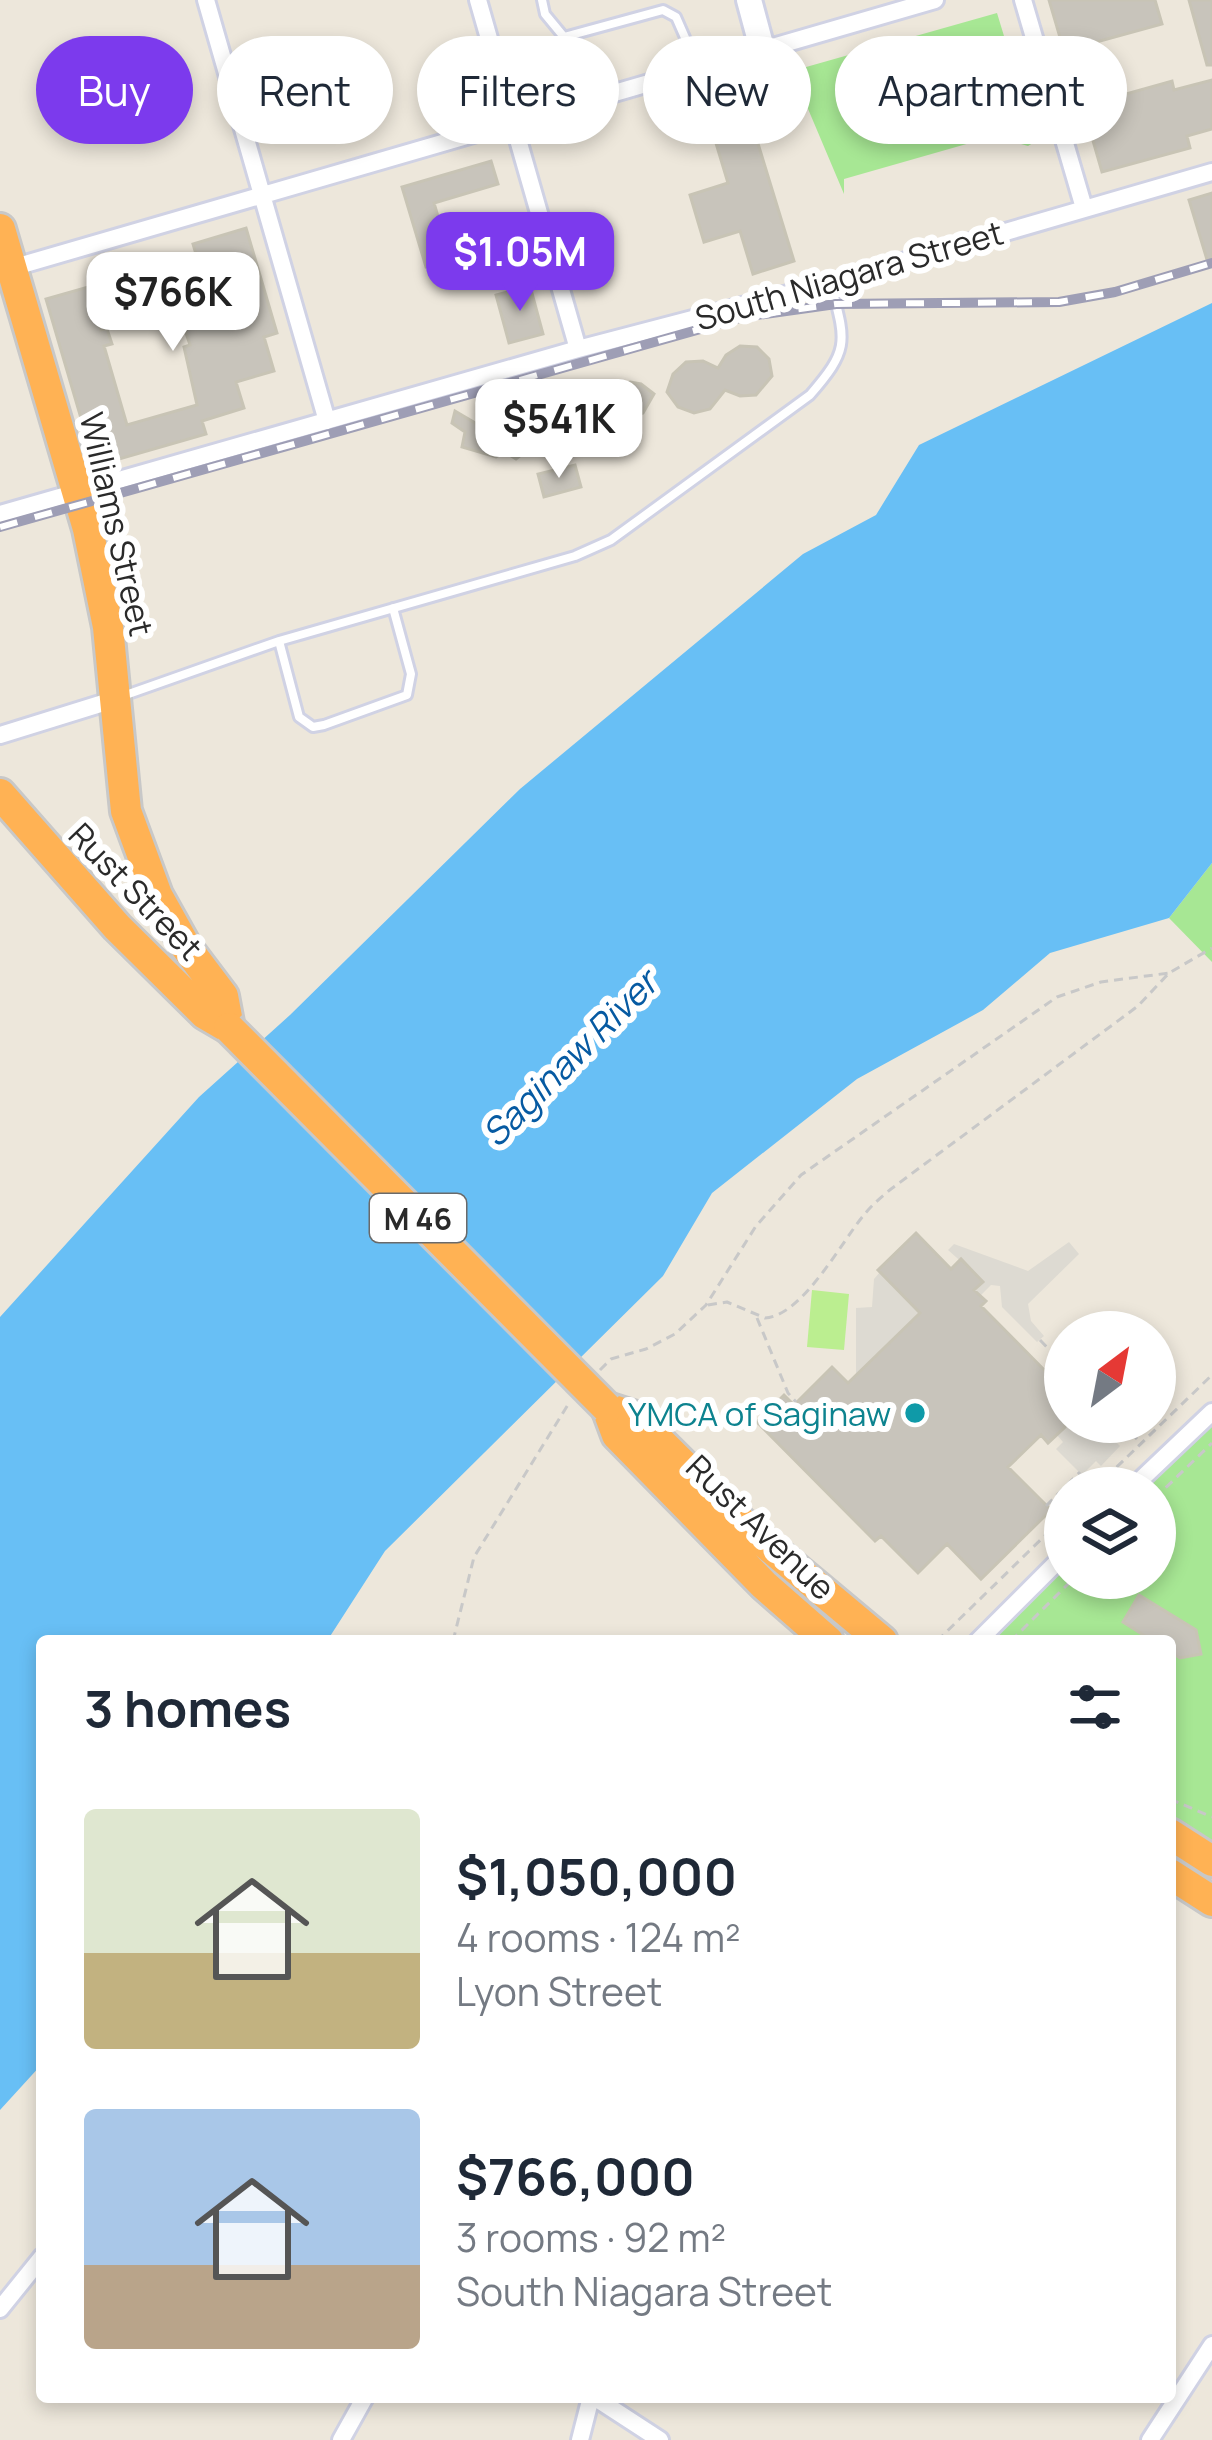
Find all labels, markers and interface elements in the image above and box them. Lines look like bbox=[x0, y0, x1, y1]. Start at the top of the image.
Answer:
chip: Buy bbox=[36, 36, 193, 144]
chip: Rent bbox=[217, 36, 393, 144]
chip: Filters bbox=[417, 36, 619, 144]
chip: New bbox=[643, 36, 811, 144]
chip: Apartment bbox=[835, 36, 1127, 144]
street label: South Niagara Street bbox=[690, 209, 1008, 341]
pin: $1.05M bbox=[422, 212, 618, 314]
text: $1.05M bbox=[453, 224, 587, 278]
pin: $766K bbox=[89, 252, 257, 354]
text: $766K bbox=[113, 264, 233, 318]
pin: $541K bbox=[475, 379, 643, 481]
text: $541K bbox=[502, 391, 616, 445]
street label: Williams Street bbox=[69, 408, 165, 640]
street label: Rust Street bbox=[59, 813, 213, 969]
water label: Saginaw River bbox=[470, 956, 671, 1157]
road number: M 46 bbox=[370, 1194, 466, 1242]
north arrow bbox=[1044, 1311, 1176, 1443]
map controls bbox=[1044, 1311, 1176, 1599]
place label: YMCA of Saginaw bbox=[628, 1391, 891, 1436]
marker: YMCA of Saginaw bbox=[902, 1400, 928, 1426]
street label: Rust Avenue bbox=[677, 1445, 845, 1609]
button: layers bbox=[1044, 1467, 1176, 1599]
text: 3 homes bbox=[84, 1673, 291, 1742]
icon: filters bbox=[1062, 1674, 1128, 1740]
text: $1,050,000 bbox=[456, 1841, 737, 1910]
icon: home bbox=[180, 1857, 324, 2001]
text: 4 rooms · 124 m² bbox=[456, 1910, 741, 1964]
text: Lyon Street bbox=[456, 1964, 662, 2018]
text: $766,000 bbox=[456, 2141, 695, 2210]
icon: home bbox=[180, 2157, 324, 2301]
text: 3 rooms · 92 m² bbox=[456, 2210, 726, 2264]
text: South Niagara Street bbox=[456, 2264, 832, 2318]

